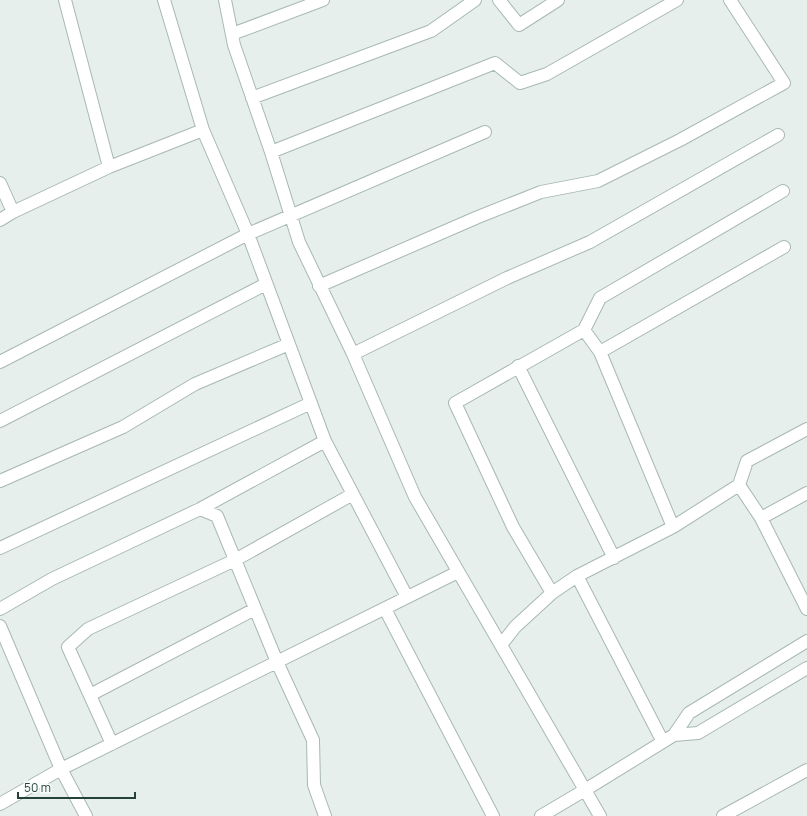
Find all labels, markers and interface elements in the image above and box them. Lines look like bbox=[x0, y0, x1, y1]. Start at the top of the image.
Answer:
scale bar bbox=[18, 774, 135, 800]
text: 50 m bbox=[24, 779, 51, 796]

